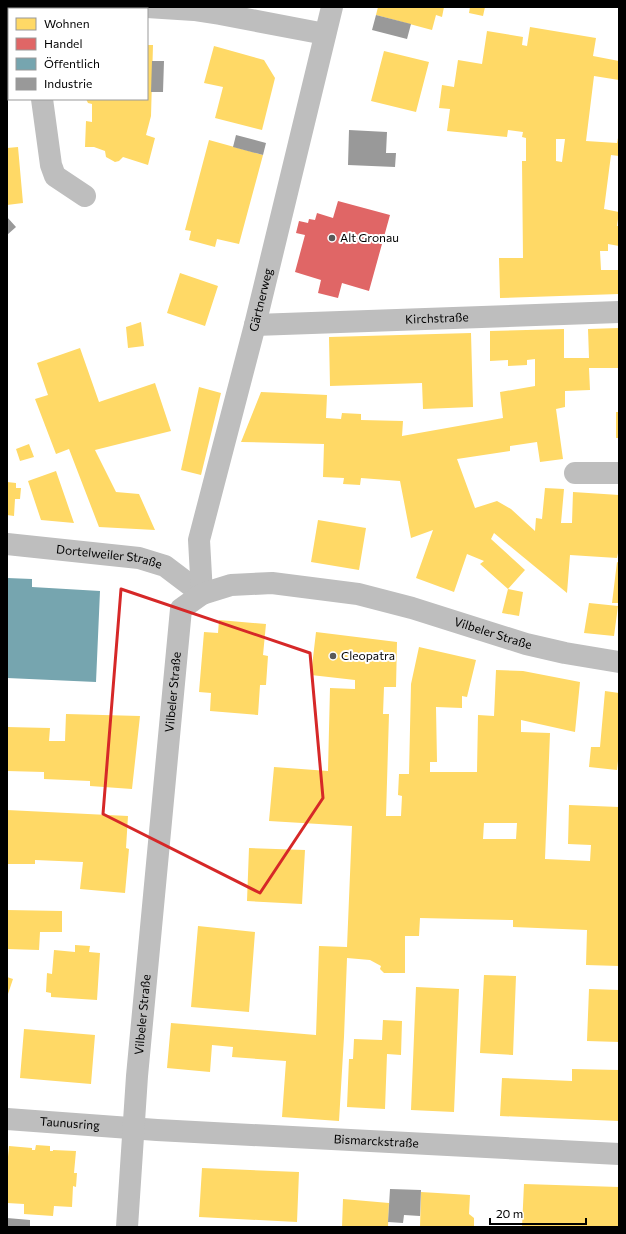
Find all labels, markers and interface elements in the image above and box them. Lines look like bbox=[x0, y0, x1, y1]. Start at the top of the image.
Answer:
legend bbox=[8, 8, 148, 100]
text: Wohnen bbox=[44, 16, 90, 30]
text: Handel bbox=[44, 36, 82, 50]
text: Öffentlich bbox=[44, 56, 100, 70]
text: Industrie bbox=[44, 76, 92, 90]
place label: Alt Gronau bbox=[340, 230, 399, 244]
marker: Alt Gronau bbox=[327, 233, 337, 243]
street label: Gärtnerweg bbox=[246, 266, 275, 333]
street label: Kirchstraße bbox=[405, 309, 469, 326]
street label: Dortelweiler Straße bbox=[56, 541, 164, 571]
street label: Vilbeler Straße bbox=[453, 614, 533, 651]
place label: Cleopatra bbox=[341, 648, 395, 662]
street label: Vilbeler Straße bbox=[161, 651, 183, 733]
marker: Cleopatra bbox=[328, 651, 338, 661]
street label: Vilbeler Straße bbox=[131, 974, 153, 1055]
street label: Taunusring bbox=[39, 1113, 101, 1132]
street label: Bismarckstraße bbox=[334, 1131, 419, 1150]
scale bar bbox=[490, 1200, 586, 1226]
text: 20 m bbox=[496, 1206, 523, 1220]

